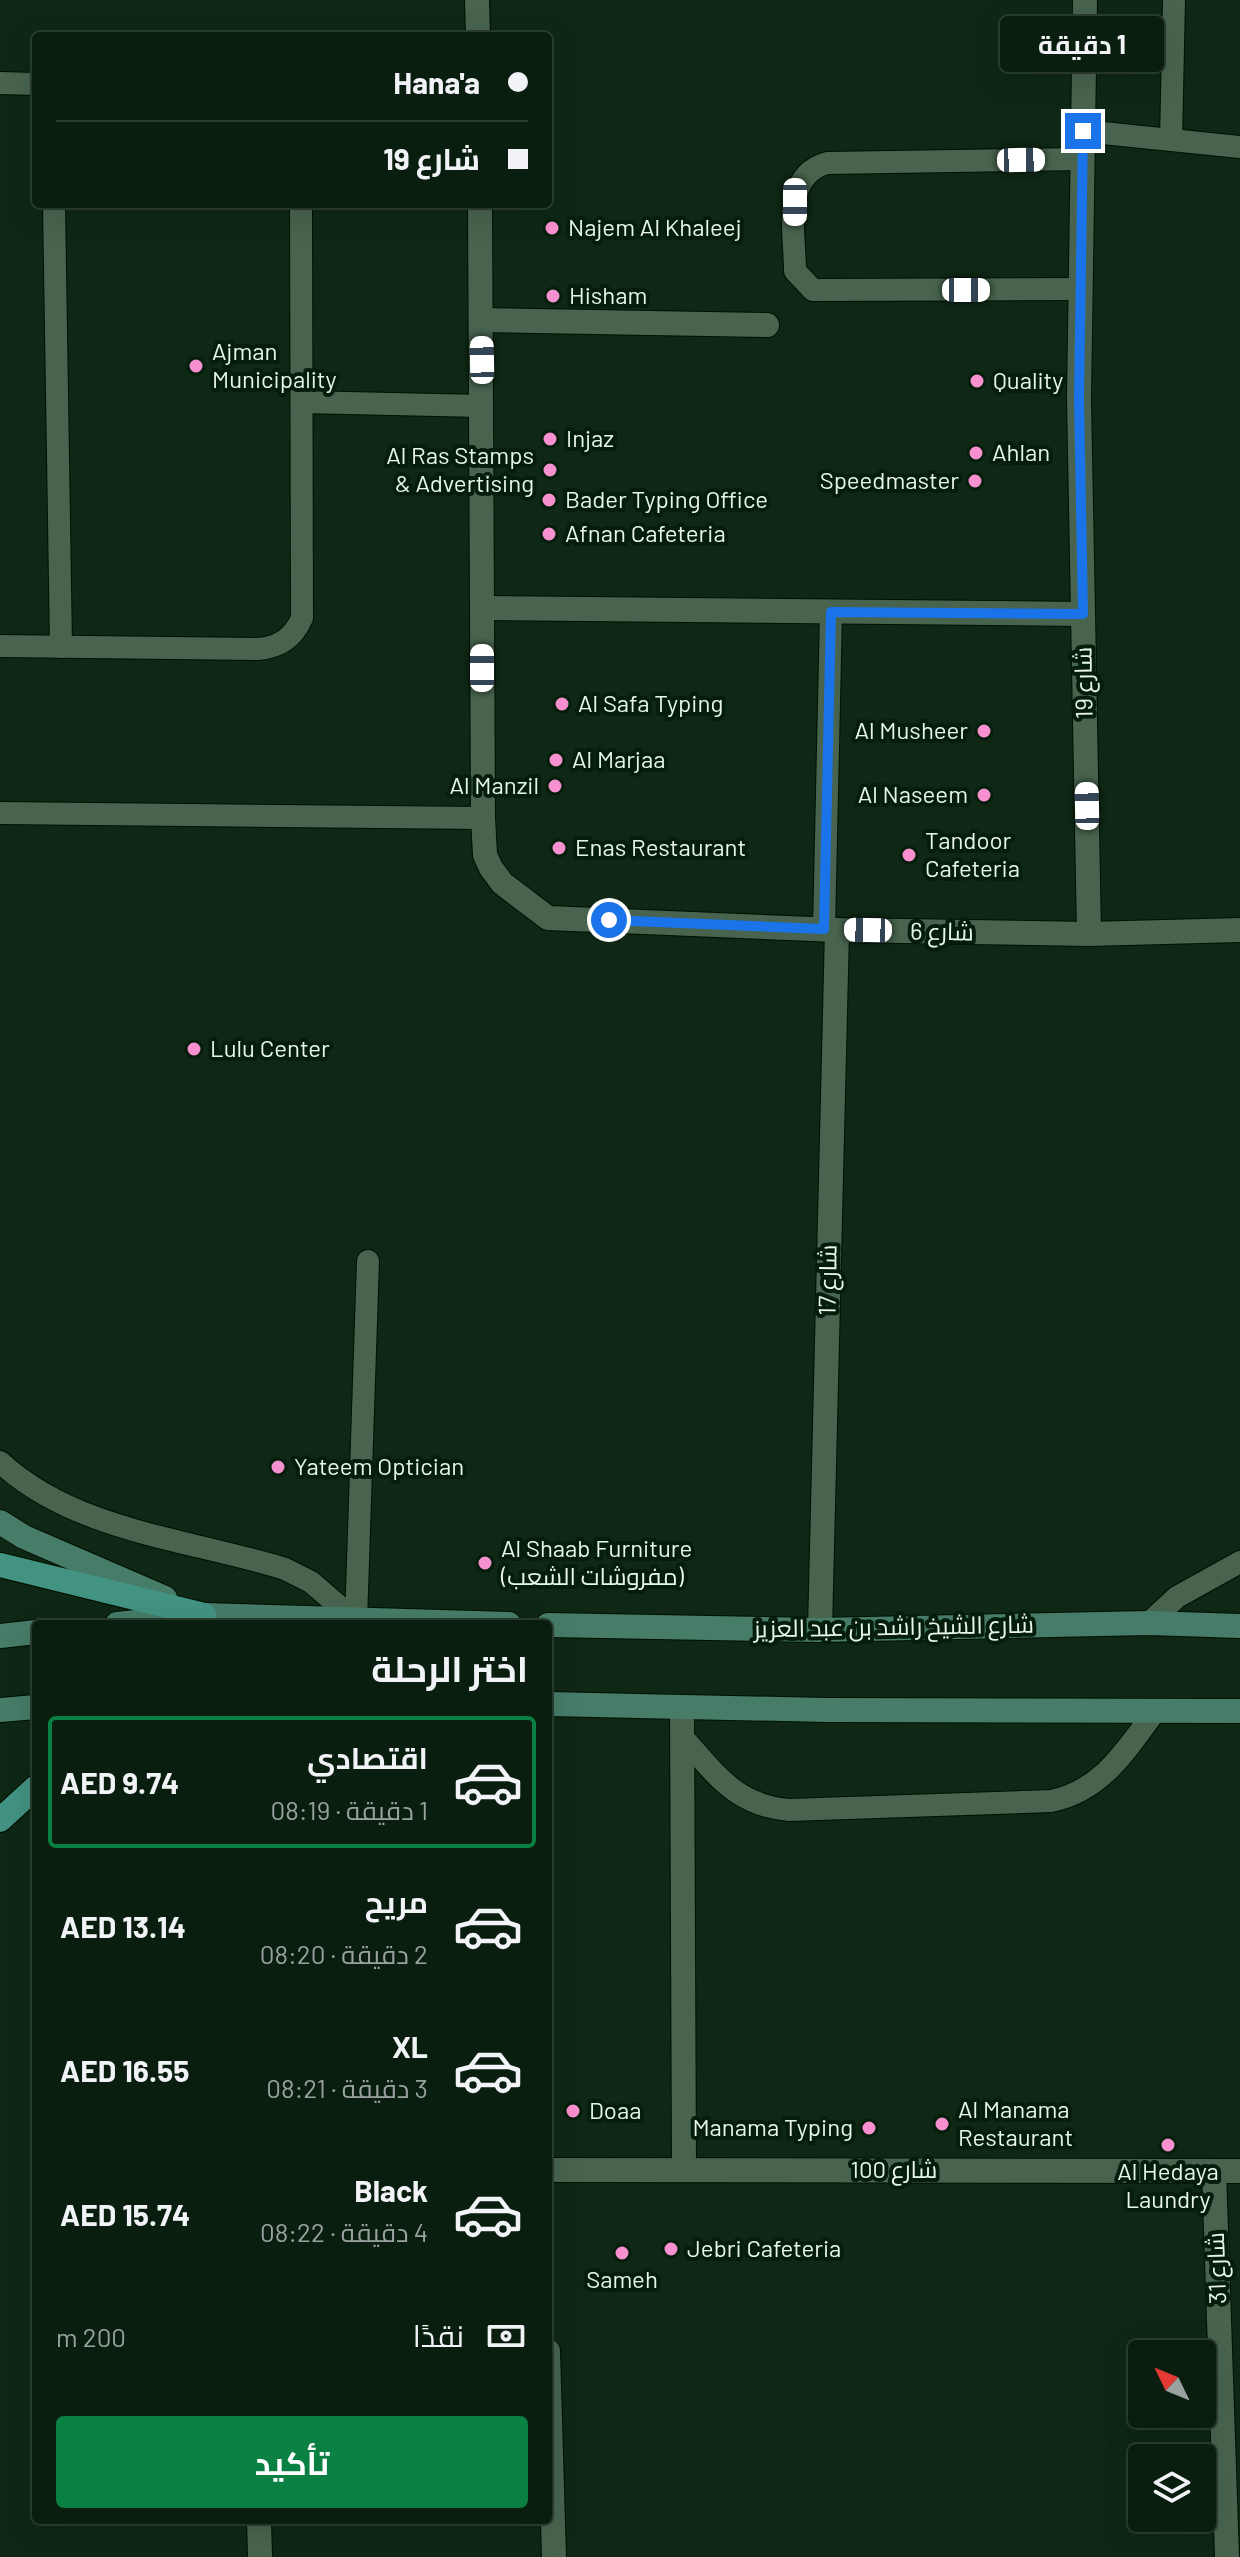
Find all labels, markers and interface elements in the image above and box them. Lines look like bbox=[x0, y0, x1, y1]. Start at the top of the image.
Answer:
callout: 1 دقيقة bbox=[1001, 15, 1165, 71]
text: 1 دقيقة bbox=[1038, 28, 1126, 59]
text: Hana'a bbox=[393, 64, 480, 100]
route end bbox=[1065, 113, 1101, 149]
text: شارع 19 bbox=[383, 140, 480, 176]
car bbox=[997, 148, 1045, 172]
car bbox=[783, 178, 807, 226]
place label: Najem Al Khaleej bbox=[568, 212, 742, 241]
marker: Najem Al Khaleej bbox=[543, 219, 561, 237]
car bbox=[942, 278, 990, 302]
place label: Hisham bbox=[569, 280, 647, 309]
marker: Hisham bbox=[544, 287, 562, 305]
place label: Ajman Municipality bbox=[212, 336, 337, 393]
car bbox=[470, 336, 494, 384]
marker: Ajman Municipality bbox=[187, 357, 205, 375]
place label: Quality bbox=[993, 365, 1063, 394]
marker: Quality bbox=[968, 372, 986, 390]
place label: Injaz bbox=[566, 423, 614, 452]
marker: Injaz bbox=[541, 430, 559, 448]
place label: Ahlan bbox=[992, 437, 1050, 466]
place label: Al Ras Stamps & Advertising bbox=[386, 440, 534, 497]
marker: Ahlan bbox=[967, 444, 985, 462]
marker: Al Ras Stamps & Advertising bbox=[541, 461, 559, 479]
place label: Speedmaster bbox=[820, 465, 959, 494]
marker: Speedmaster bbox=[966, 472, 984, 490]
place label: Bader Typing Office bbox=[565, 484, 768, 513]
marker: Bader Typing Office bbox=[540, 491, 558, 509]
place label: Afnan Cafeteria bbox=[565, 518, 726, 547]
marker: Afnan Cafeteria bbox=[540, 525, 558, 543]
car bbox=[470, 644, 494, 692]
street label: شارع 19 bbox=[1067, 647, 1101, 719]
place label: Al Safa Typing bbox=[578, 688, 723, 717]
marker: Al Safa Typing bbox=[553, 695, 571, 713]
place label: Al Musheer bbox=[854, 715, 968, 744]
marker: Al Musheer bbox=[975, 722, 993, 740]
place label: Al Marjaa bbox=[572, 744, 665, 773]
marker: Al Marjaa bbox=[547, 751, 565, 769]
place label: Al Manzil bbox=[449, 770, 539, 799]
marker: Al Manzil bbox=[546, 777, 564, 795]
place label: Al Naseem bbox=[858, 779, 968, 808]
car bbox=[1075, 782, 1099, 830]
marker: Al Naseem bbox=[975, 786, 993, 804]
place label: Tandoor Cafeteria bbox=[925, 825, 1020, 882]
place label: Enas Restaurant bbox=[575, 832, 746, 861]
marker: Enas Restaurant bbox=[550, 839, 568, 857]
marker: Tandoor Cafeteria bbox=[900, 846, 918, 864]
route start bbox=[591, 902, 627, 938]
street label: شارع 6 bbox=[910, 915, 974, 949]
car bbox=[844, 918, 892, 942]
place label: Lulu Center bbox=[210, 1033, 330, 1062]
marker: Lulu Center bbox=[185, 1040, 203, 1058]
street label: شارع 17 bbox=[811, 1244, 845, 1316]
place label: Yateem Optician bbox=[294, 1451, 464, 1480]
marker: Yateem Optician bbox=[269, 1458, 287, 1476]
place label: Al Shaab Furniture (مفروشات الشعب) bbox=[500, 1533, 692, 1590]
marker: Al Shaab Furniture (مفروشات الشعب) bbox=[476, 1554, 494, 1572]
street label: شارع الشيخ راشد بن عبد العزيز bbox=[752, 1609, 1034, 1645]
text: اختر الرحلة bbox=[371, 1646, 528, 1689]
text: اقتصادي bbox=[307, 1739, 428, 1775]
icon: car bbox=[452, 1746, 524, 1818]
text: AED 9.74 bbox=[60, 1764, 179, 1800]
text: 1 دقيقة · 08:19 bbox=[271, 1794, 428, 1825]
text: مريح bbox=[365, 1883, 428, 1919]
icon: car bbox=[452, 1890, 524, 1962]
text: AED 13.14 bbox=[60, 1908, 186, 1944]
text: 2 دقيقة · 08:20 bbox=[260, 1938, 428, 1969]
text: XL bbox=[392, 2028, 428, 2064]
icon: car bbox=[452, 2034, 524, 2106]
text: AED 16.55 bbox=[60, 2052, 189, 2088]
text: 3 دقيقة · 08:21 bbox=[266, 2072, 428, 2103]
place label: Al Manama Restaurant bbox=[958, 2094, 1073, 2151]
place label: Doaa bbox=[589, 2095, 641, 2124]
marker: Doaa bbox=[564, 2102, 582, 2120]
place label: Manama Typing bbox=[692, 2112, 853, 2141]
marker: Al Manama Restaurant bbox=[933, 2115, 951, 2133]
marker: Manama Typing bbox=[860, 2119, 878, 2137]
marker: Al Hedaya Laundry bbox=[1159, 2136, 1177, 2154]
street label: شارع 100 bbox=[851, 2154, 937, 2186]
place label: Al Hedaya Laundry bbox=[1117, 2156, 1219, 2213]
text: Black bbox=[354, 2172, 428, 2208]
icon: car bbox=[452, 2178, 524, 2250]
text: AED 15.74 bbox=[60, 2196, 190, 2232]
text: 4 دقيقة · 08:22 bbox=[260, 2216, 428, 2247]
street label: شارع 31 bbox=[1200, 2232, 1234, 2304]
place label: Jebri Cafeteria bbox=[687, 2233, 841, 2262]
marker: Jebri Cafeteria bbox=[662, 2240, 680, 2258]
marker: Sameh bbox=[613, 2244, 631, 2262]
place label: Sameh bbox=[586, 2264, 658, 2293]
icon: cash bbox=[484, 2314, 528, 2358]
text: نقدًا bbox=[413, 2317, 464, 2353]
text: 200 m bbox=[56, 2321, 126, 2352]
north arrow bbox=[1128, 2340, 1216, 2428]
map controls bbox=[1128, 2340, 1216, 2532]
button: تأكيد bbox=[56, 2416, 528, 2508]
button: layers bbox=[1128, 2444, 1216, 2532]

